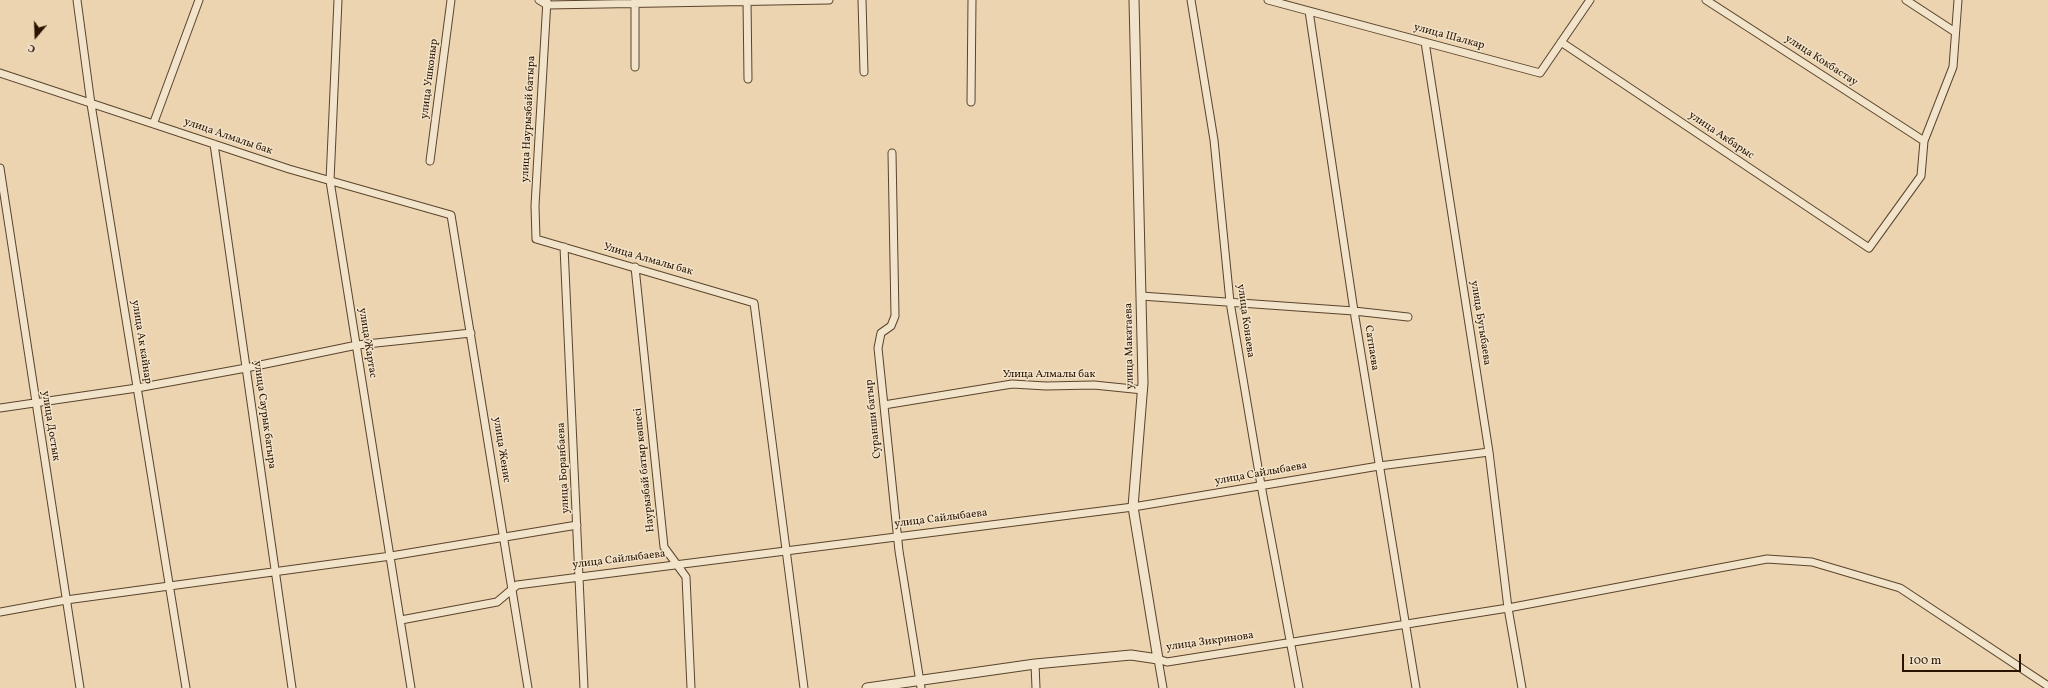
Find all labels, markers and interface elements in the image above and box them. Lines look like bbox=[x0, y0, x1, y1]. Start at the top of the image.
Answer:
north arrow bbox=[16, 16, 56, 56]
street label: улица Шалкар bbox=[1412, 21, 1486, 53]
street label: улица Кокбастау bbox=[1782, 33, 1860, 89]
street label: улица Ушконыр bbox=[419, 38, 441, 120]
text: С bbox=[26, 40, 38, 56]
street label: улица Наурызбай батыра bbox=[519, 55, 539, 183]
street label: улица Акбарыс bbox=[1686, 109, 1756, 163]
street label: улица Алмалы бак bbox=[182, 116, 274, 158]
street label: Улица Алмалы бак bbox=[602, 241, 694, 279]
street label: улица Бугыбаева bbox=[1467, 280, 1493, 366]
street label: улица Конаева bbox=[1233, 283, 1257, 359]
street label: улица Ак кайнар bbox=[128, 299, 154, 385]
street label: улица Макатаева bbox=[1123, 303, 1137, 389]
street label: улица Жартас bbox=[355, 307, 379, 379]
street label: Сатпаева bbox=[1361, 324, 1381, 372]
street label: улица Саурык батыра bbox=[250, 360, 278, 470]
street label: Улица Алмалы бак bbox=[1003, 368, 1095, 382]
street label: Суранши батыр bbox=[863, 379, 885, 459]
street label: улица Достык bbox=[38, 390, 62, 462]
street label: Наурызбай батыр көшесі bbox=[632, 407, 658, 533]
street label: улица Женис bbox=[489, 416, 513, 484]
street label: улица Боранбаева bbox=[555, 422, 573, 514]
street label: улица Сайлыбаева bbox=[1214, 459, 1308, 489]
street label: улица Сайлыбаева bbox=[894, 507, 988, 531]
street label: улица Сайлыбаева bbox=[572, 548, 666, 572]
street label: улица Зикринова bbox=[1165, 629, 1255, 655]
scale bar bbox=[1904, 646, 2023, 672]
text: 100 m bbox=[1909, 653, 1941, 669]

